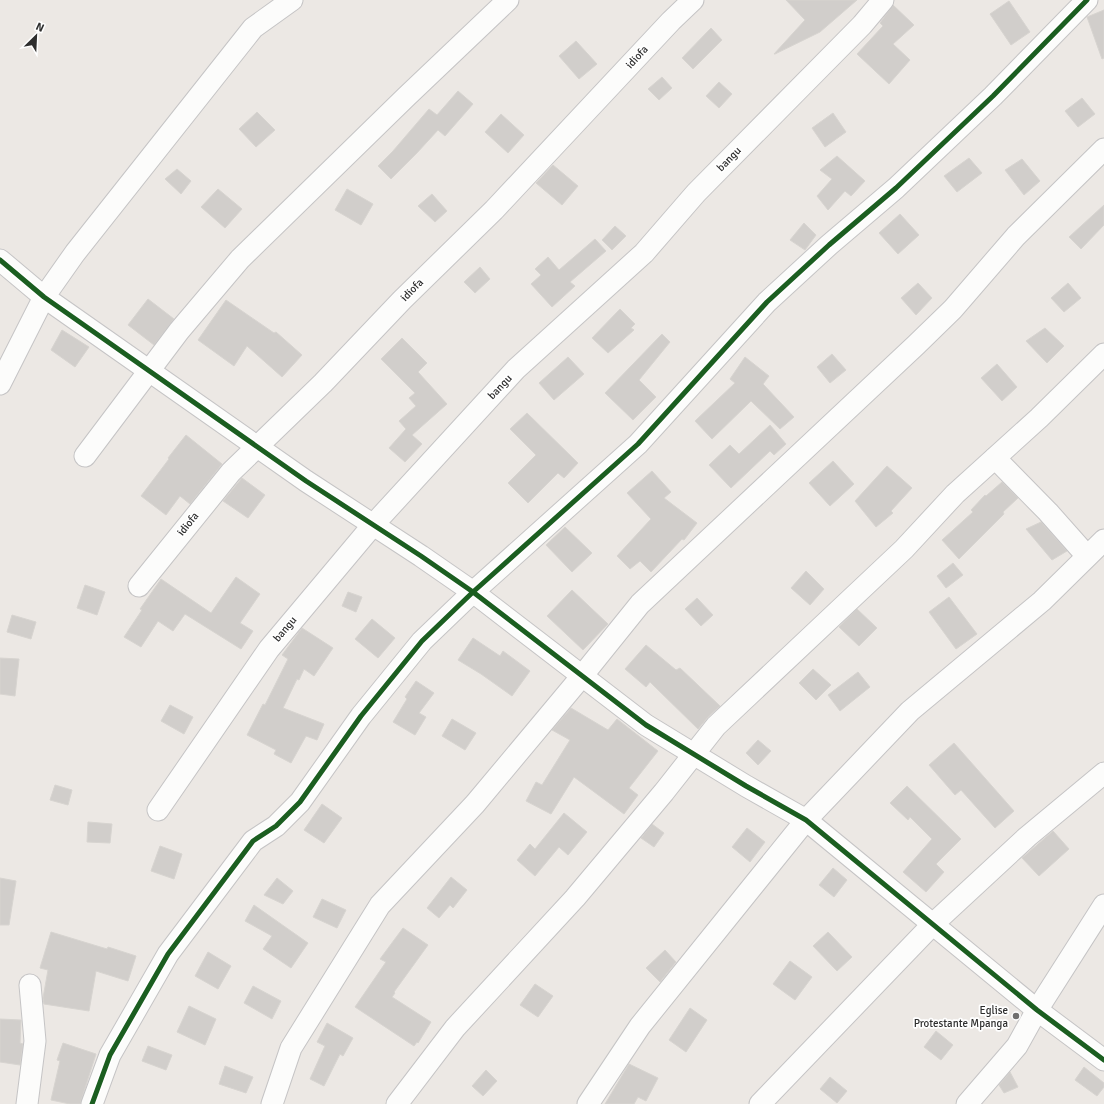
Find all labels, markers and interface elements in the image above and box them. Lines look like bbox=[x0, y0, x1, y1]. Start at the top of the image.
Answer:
north arrow bbox=[16, 16, 56, 56]
text: N bbox=[34, 20, 46, 35]
street label: idiofa bbox=[623, 43, 651, 71]
street label: bangu bbox=[714, 144, 744, 174]
street label: idiofa bbox=[398, 276, 426, 304]
street label: bangu bbox=[485, 372, 515, 402]
street label: idiofa bbox=[175, 509, 202, 538]
street label: bangu bbox=[271, 614, 299, 644]
place label: Eglise Protestante Mpanga bbox=[914, 1004, 1008, 1030]
marker: Eglise Protestante Mpanga bbox=[1011, 1011, 1021, 1021]

